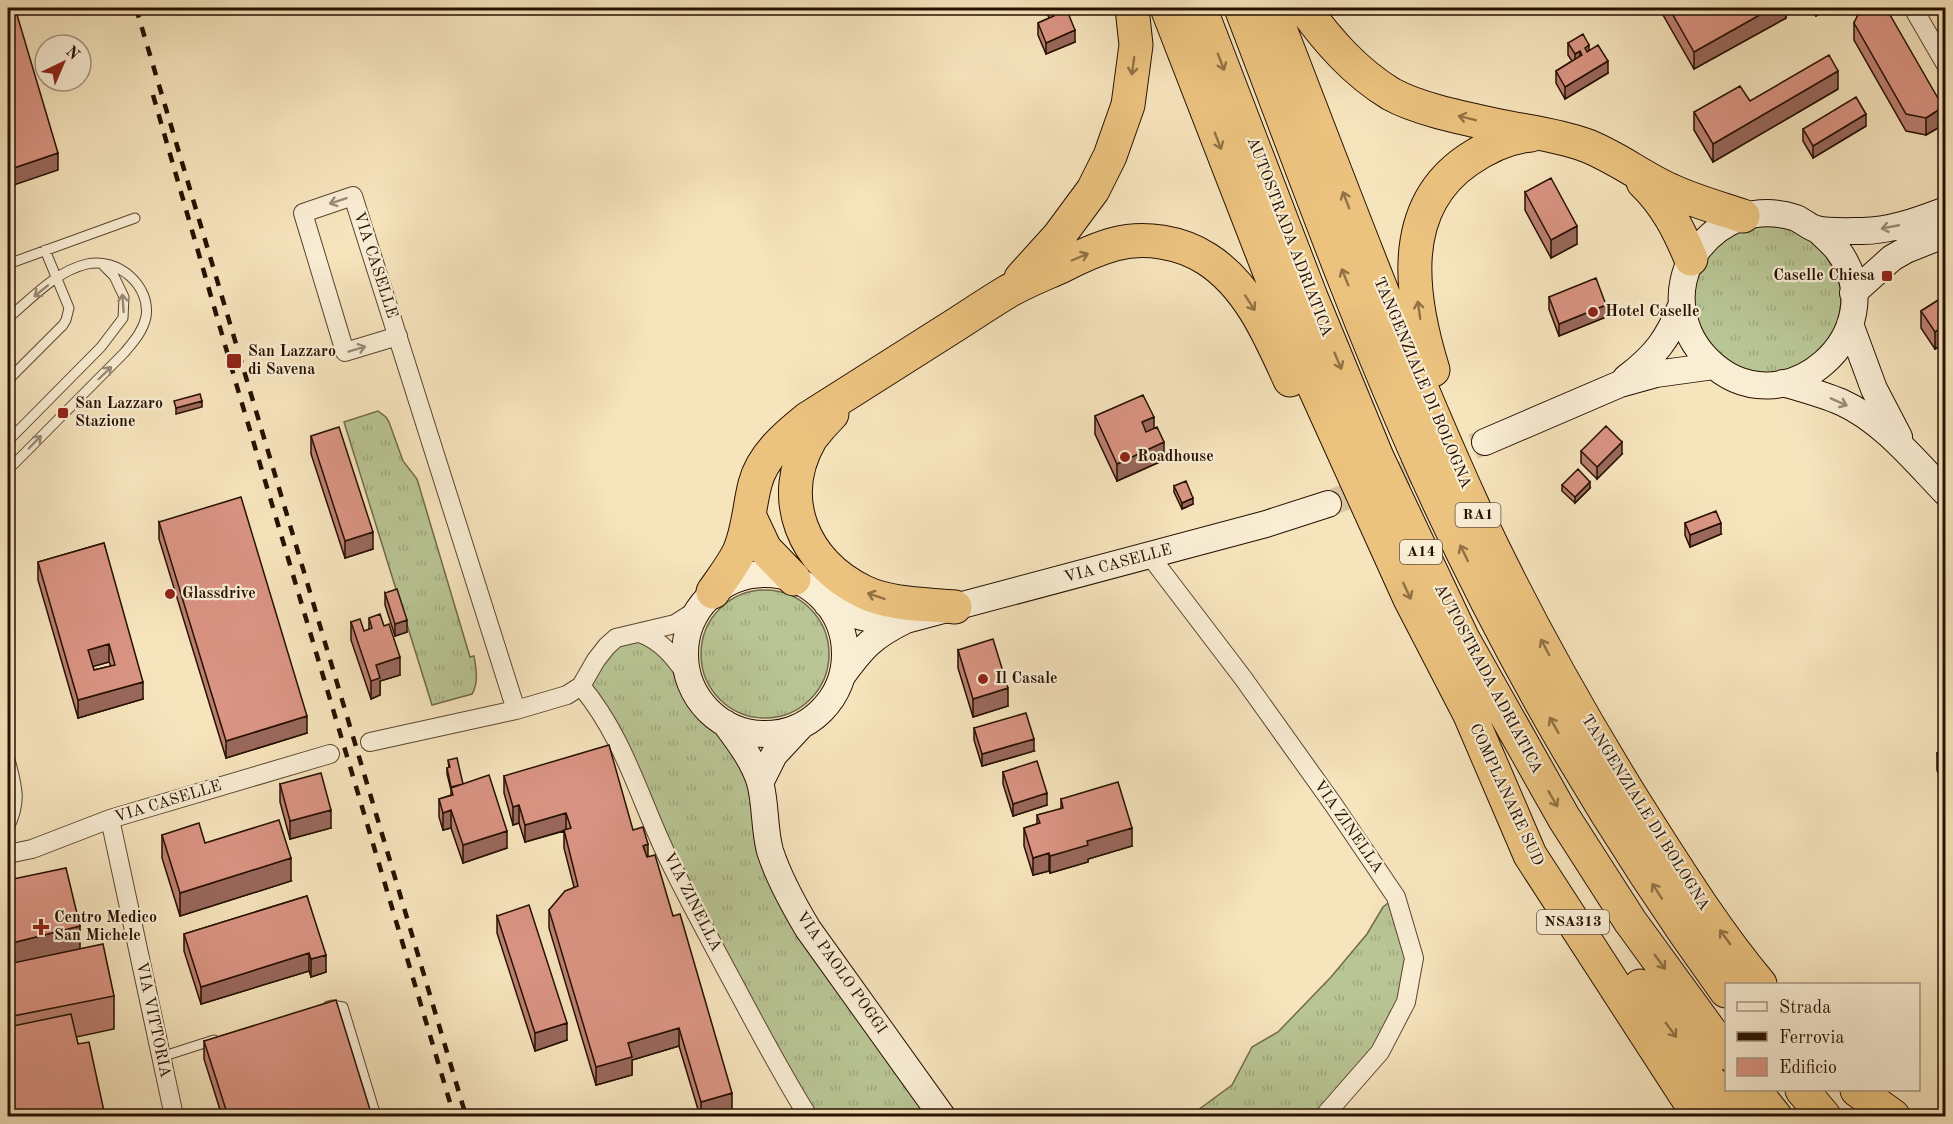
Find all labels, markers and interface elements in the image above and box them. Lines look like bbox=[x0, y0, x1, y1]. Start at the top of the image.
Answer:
north arrow bbox=[33, 33, 93, 93]
text: N bbox=[62, 44, 83, 64]
one-way arrow bbox=[1216, 52, 1227, 71]
one-way arrow bbox=[1128, 55, 1139, 75]
one-way arrow bbox=[1458, 112, 1477, 124]
one-way arrow bbox=[1214, 131, 1225, 149]
street label: AUTOSTRADA ADRIATICA bbox=[1243, 135, 1335, 339]
one-way arrow bbox=[1340, 192, 1351, 210]
one-way arrow bbox=[329, 196, 348, 207]
street label: VIA CASELLE bbox=[350, 210, 400, 320]
one-way arrow bbox=[1880, 222, 1900, 233]
one-way arrow bbox=[1070, 251, 1089, 262]
place label: Caselle Chiesa bbox=[1773, 268, 1875, 284]
one-way arrow bbox=[1339, 269, 1350, 287]
marker: Caselle Chiesa bbox=[1880, 269, 1894, 283]
street label: TANGENZIALE DI BOLOGNA bbox=[1370, 275, 1474, 491]
one-way arrow bbox=[34, 284, 49, 298]
one-way arrow bbox=[117, 294, 128, 313]
one-way arrow bbox=[1244, 294, 1256, 311]
one-way arrow bbox=[1413, 301, 1424, 320]
place label: Hotel Caselle bbox=[1605, 304, 1700, 320]
marker: Hotel Caselle bbox=[1586, 305, 1600, 319]
one-way arrow bbox=[347, 343, 366, 354]
place label: San Lazzaro di Savena bbox=[248, 344, 336, 378]
one-way arrow bbox=[1333, 351, 1344, 370]
marker: San Lazzaro di Savena bbox=[225, 352, 243, 370]
one-way arrow bbox=[98, 365, 113, 380]
place label: San Lazzaro Stazione bbox=[75, 396, 163, 430]
one-way arrow bbox=[1829, 397, 1847, 408]
marker: San Lazzaro Stazione bbox=[56, 406, 70, 420]
one-way arrow bbox=[28, 434, 43, 449]
place label: Roadhouse bbox=[1137, 449, 1214, 465]
marker: Roadhouse bbox=[1118, 450, 1132, 464]
road number: RA1 bbox=[1456, 503, 1500, 527]
road number: A14 bbox=[1400, 540, 1442, 564]
street label: VIA CASELLE bbox=[1062, 542, 1174, 586]
one-way arrow bbox=[1457, 544, 1469, 562]
street label: AUTOSTRADA ADRIATICA bbox=[1431, 581, 1545, 777]
one-way arrow bbox=[1402, 582, 1414, 600]
place label: Glassdrive bbox=[182, 586, 256, 602]
marker: Glassdrive bbox=[163, 587, 177, 601]
one-way arrow bbox=[867, 590, 886, 601]
one-way arrow bbox=[1539, 639, 1551, 656]
place label: Il Casale bbox=[995, 671, 1058, 687]
marker: Il Casale bbox=[976, 672, 990, 686]
street label: TANGENZIALE DI BOLOGNA bbox=[1578, 712, 1712, 914]
one-way arrow bbox=[1548, 717, 1560, 734]
street label: COMPLANARE SUD bbox=[1466, 722, 1546, 868]
street label: VIA CASELLE bbox=[113, 778, 223, 826]
street label: VIA ZINELLA bbox=[1310, 778, 1386, 876]
one-way arrow bbox=[1547, 790, 1559, 807]
street label: VIA ZINELLA bbox=[660, 850, 724, 954]
one-way arrow bbox=[1651, 883, 1663, 900]
street label: VIA PAOLO POGGI bbox=[793, 909, 889, 1037]
place label: Centro Medico San Michele bbox=[54, 910, 157, 944]
road number: NSA313 bbox=[1537, 910, 1609, 934]
marker: Centro Medico San Michele bbox=[32, 918, 50, 936]
one-way arrow bbox=[1719, 930, 1731, 946]
one-way arrow bbox=[1654, 954, 1666, 970]
street label: VIA VITTORIA bbox=[133, 961, 173, 1079]
legend bbox=[1725, 983, 1920, 1091]
text: Strada bbox=[1779, 999, 1831, 1017]
one-way arrow bbox=[1665, 1021, 1677, 1037]
text: Ferrovia bbox=[1779, 1029, 1844, 1047]
text: Edificio bbox=[1779, 1059, 1837, 1077]

